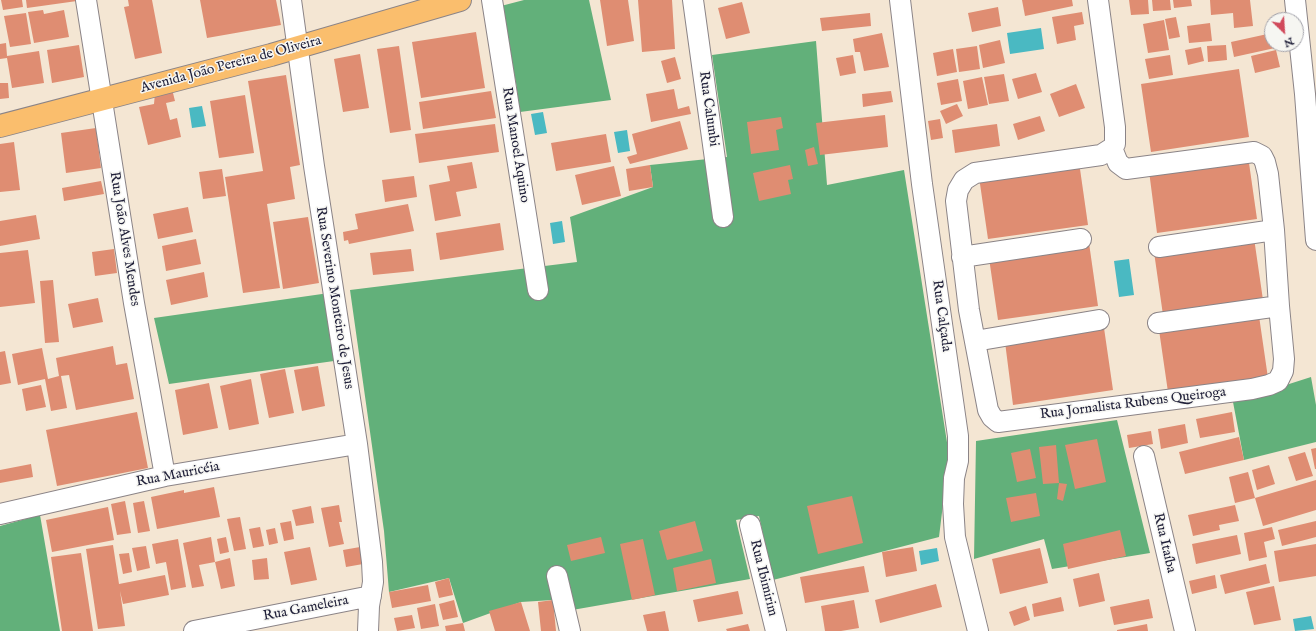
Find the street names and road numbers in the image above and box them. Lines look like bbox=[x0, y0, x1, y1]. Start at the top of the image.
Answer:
street label: Avenida João Pereira de Oliveira bbox=[139, 33, 323, 97]
street label: Rua Calumbi bbox=[694, 70, 722, 148]
street label: Rua Manoel Aquino bbox=[498, 86, 532, 204]
street label: Rua João Alves Mendes bbox=[105, 171, 143, 307]
street label: Rua Severino Monteiro de Jesus bbox=[311, 206, 357, 390]
street label: Rua Calçada bbox=[928, 279, 954, 353]
street label: Rua Jornalista Rubens Queiroga bbox=[1039, 384, 1227, 424]
street label: Rua Mauricéia bbox=[135, 459, 221, 491]
street label: Rua Itaíba bbox=[1149, 511, 1179, 575]
street label: Rua Ibimirim bbox=[745, 538, 781, 618]
street label: Rua Gameleira bbox=[262, 593, 350, 625]

